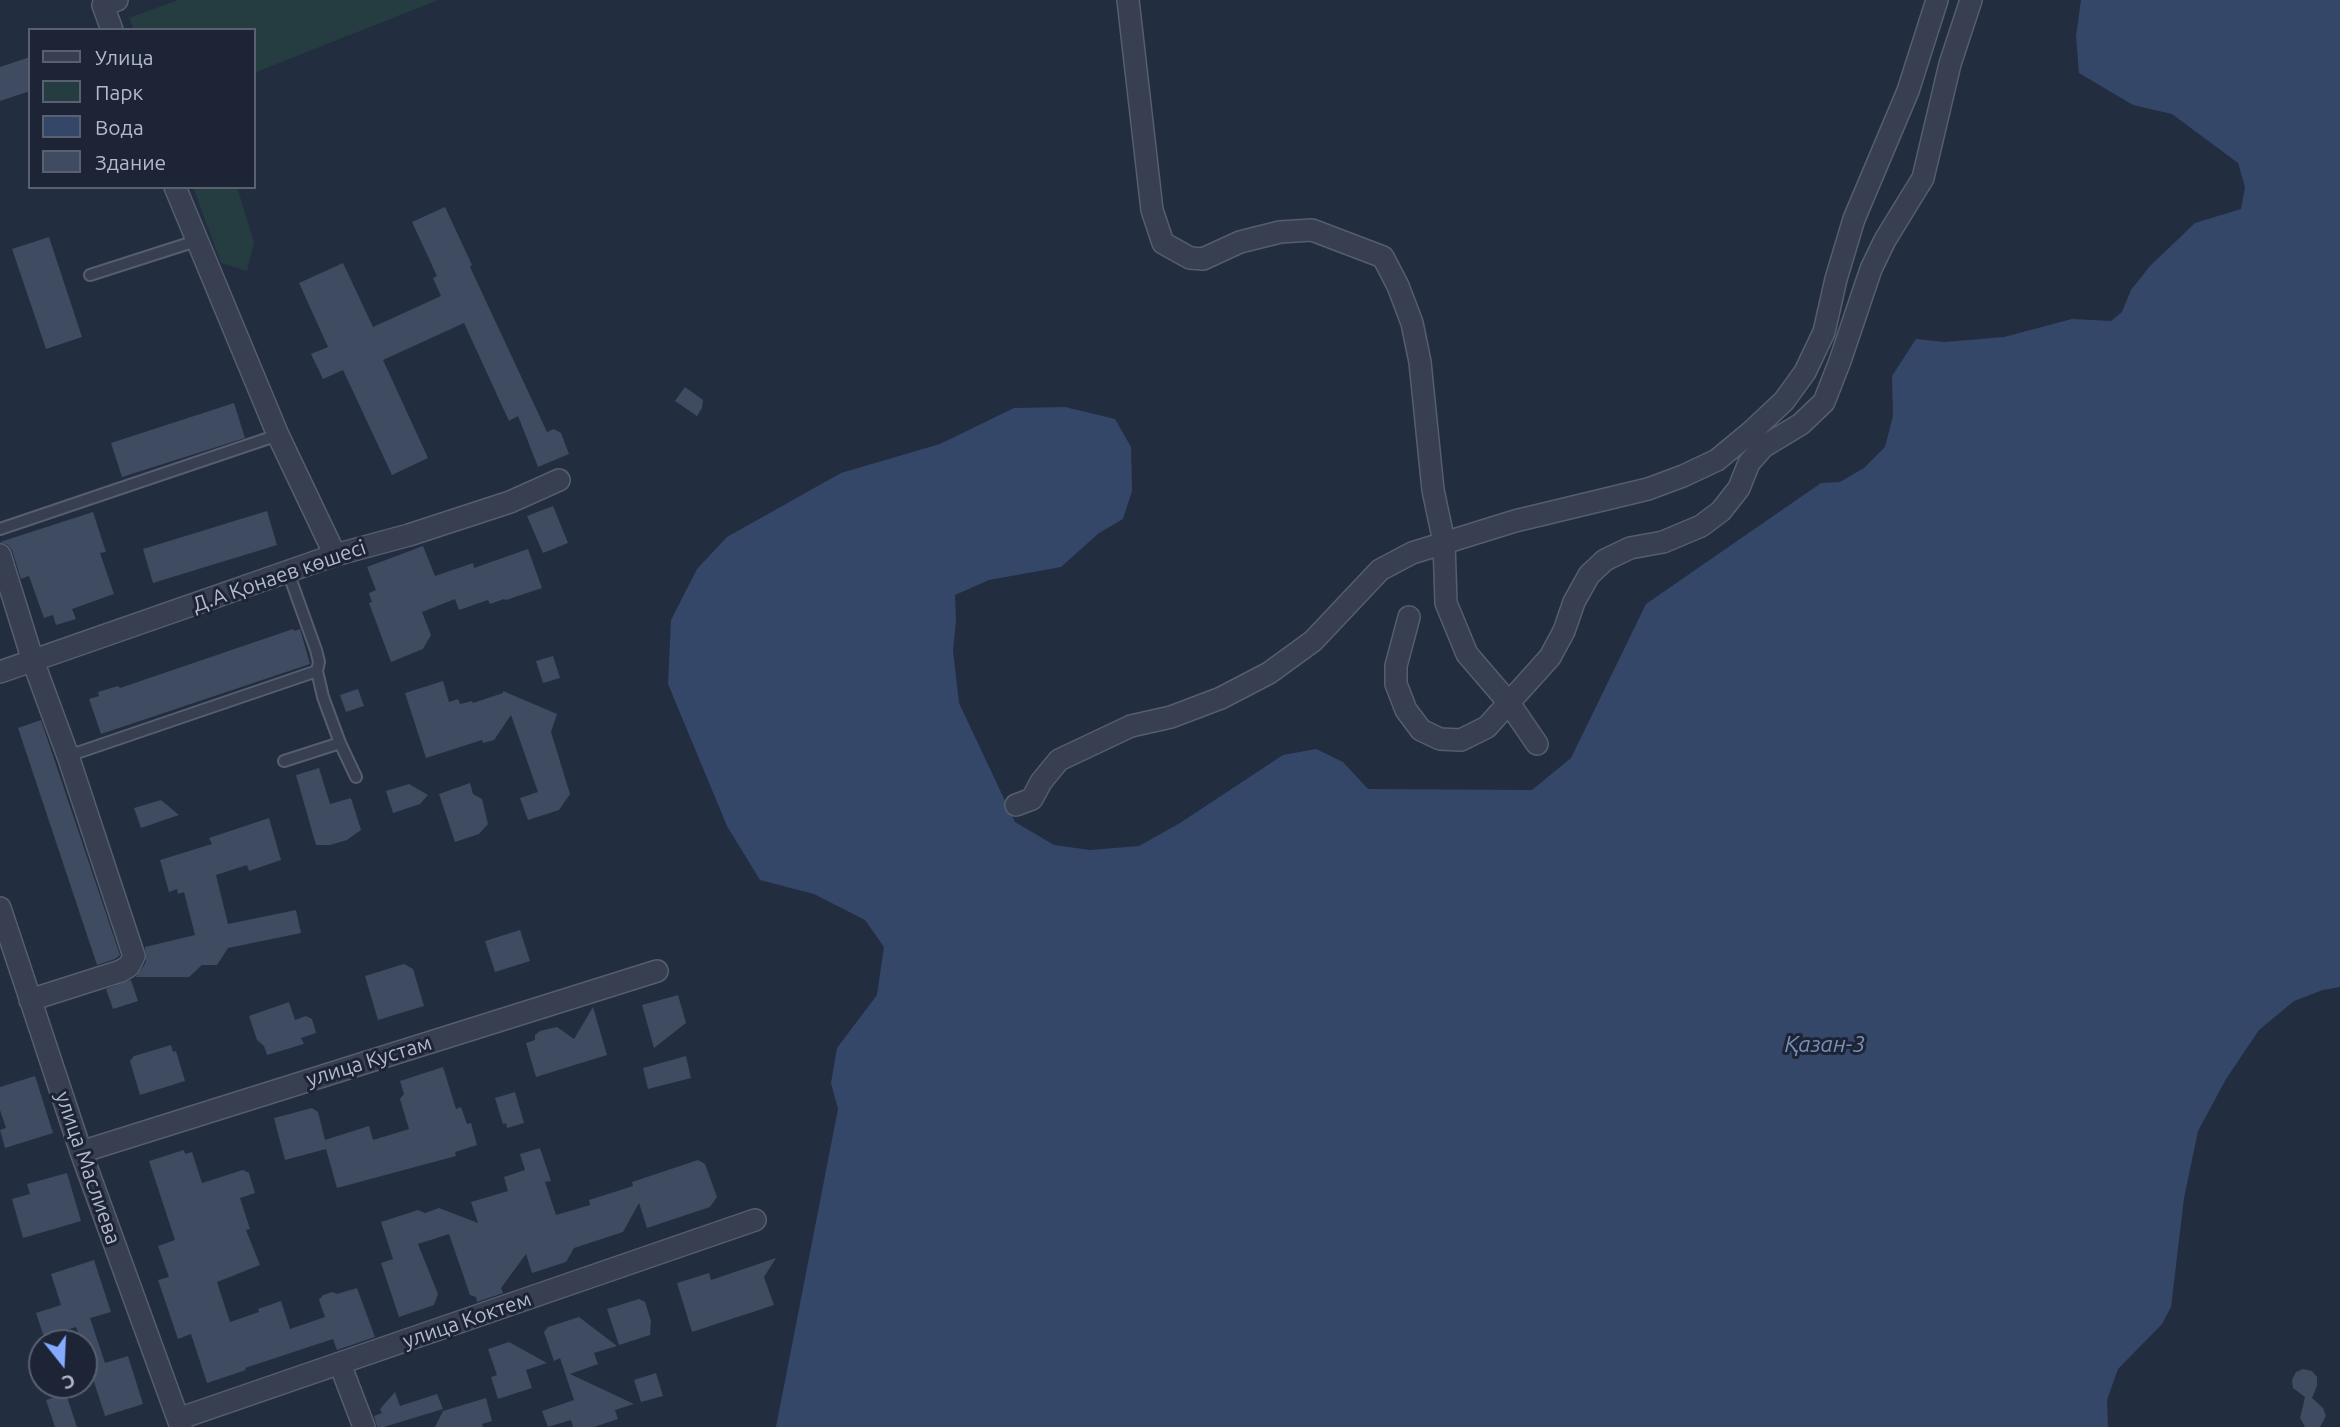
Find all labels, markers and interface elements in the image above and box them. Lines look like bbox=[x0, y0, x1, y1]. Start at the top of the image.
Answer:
legend bbox=[28, 28, 256, 189]
text: Улица bbox=[95, 45, 153, 69]
text: Парк bbox=[95, 80, 143, 104]
text: Вода bbox=[95, 115, 144, 139]
text: Здание bbox=[95, 150, 166, 174]
street label: Д.А Қонаев көшесі bbox=[189, 534, 369, 618]
street label: улица Кустам bbox=[303, 1030, 435, 1092]
water label: Қазан-3 bbox=[1784, 1030, 1866, 1058]
street label: улица Маслиева bbox=[50, 1088, 126, 1248]
street label: улица Коктем bbox=[399, 1286, 535, 1354]
north arrow bbox=[28, 1329, 98, 1399]
text: С bbox=[60, 1370, 78, 1394]

